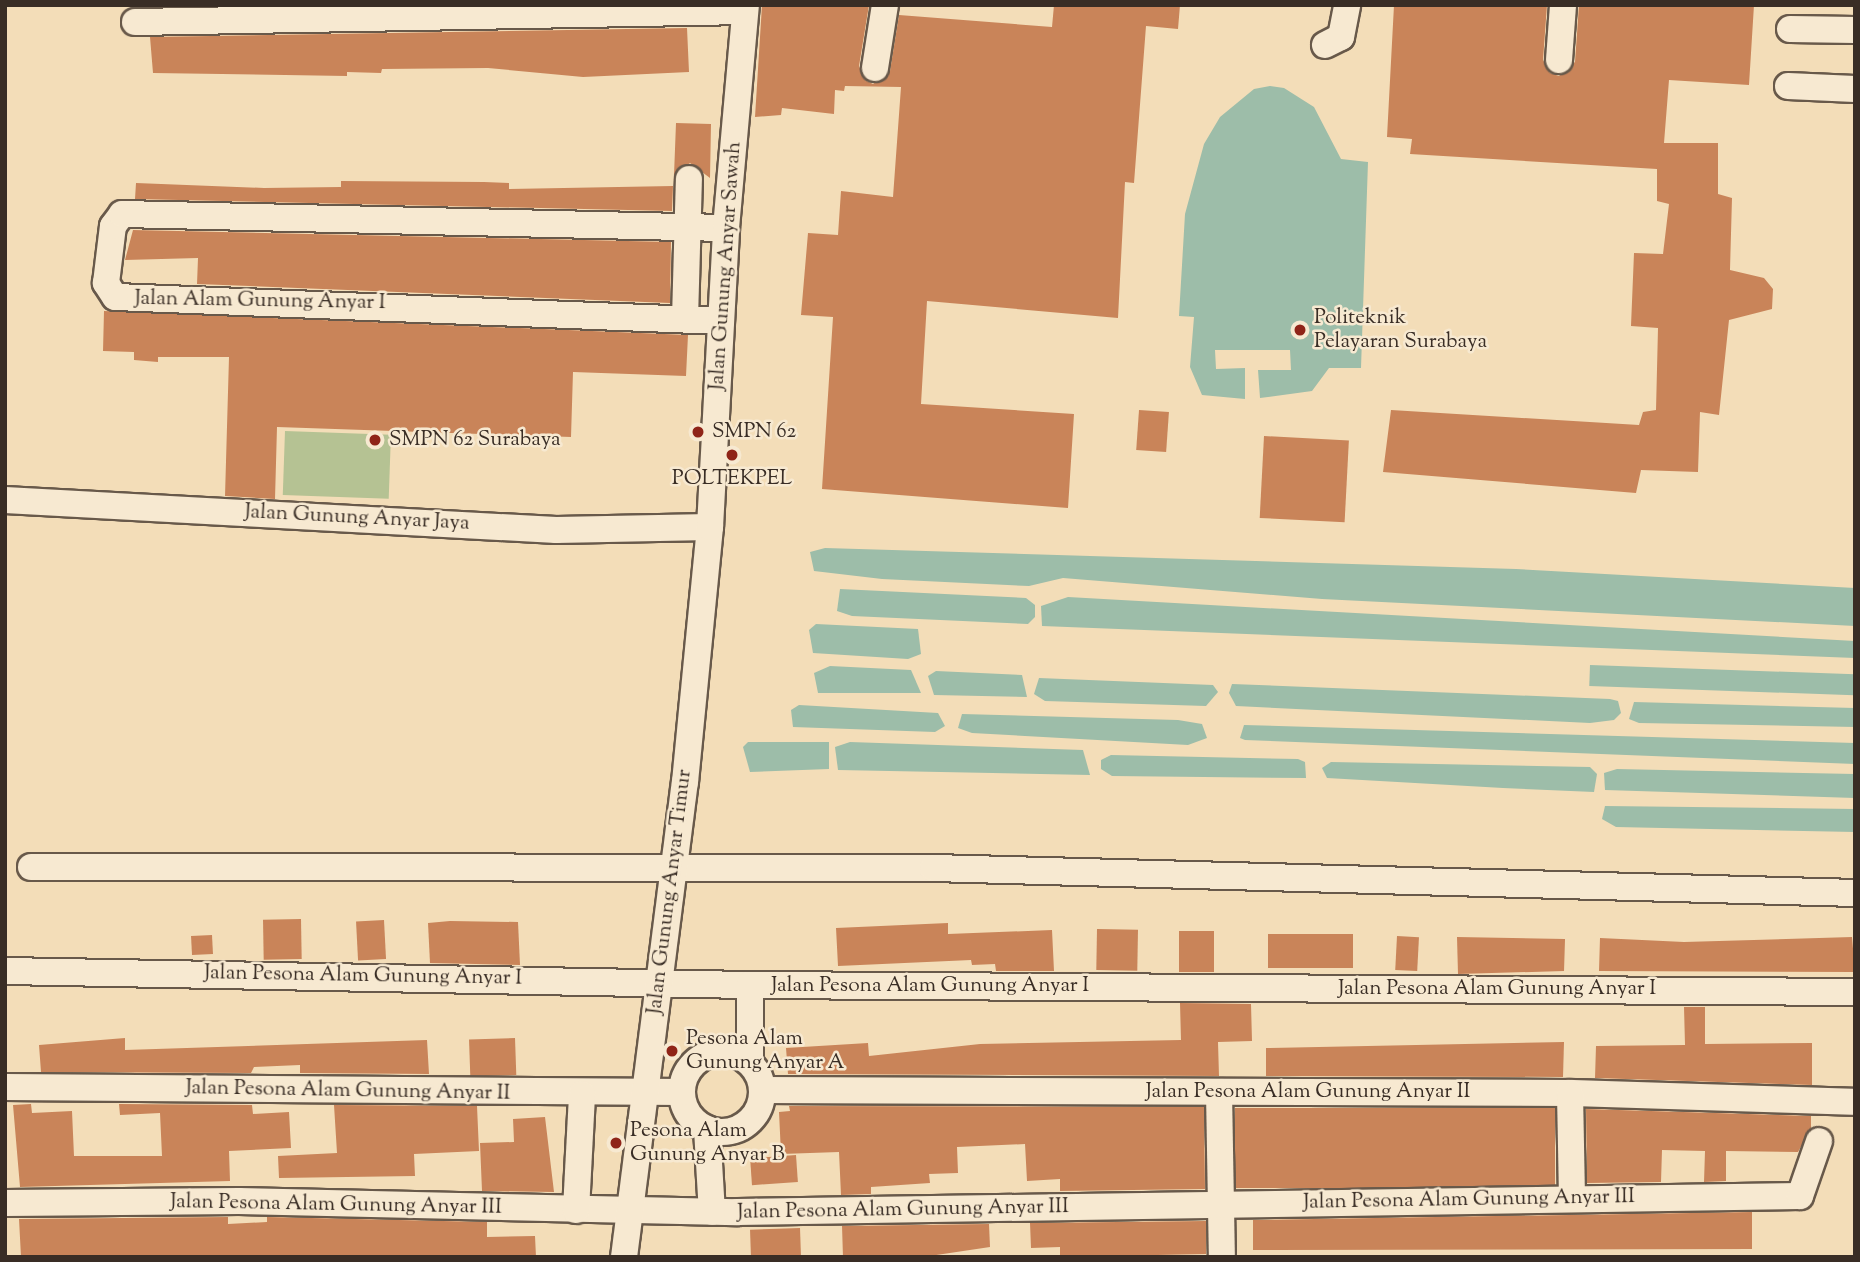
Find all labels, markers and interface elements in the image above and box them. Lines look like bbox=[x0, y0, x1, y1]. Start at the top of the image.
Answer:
street label: Jalan Gunung Anyar Sawah bbox=[705, 141, 747, 391]
street label: Jalan Alam Gunung Anyar I bbox=[134, 286, 386, 316]
place label: Politeknik Pelayaran Surabaya bbox=[1314, 305, 1487, 355]
marker: Politeknik Pelayaran Surabaya bbox=[1292, 322, 1308, 338]
place label: SMPN 62 bbox=[712, 419, 796, 445]
marker: SMPN 62 bbox=[690, 424, 706, 440]
place label: SMPN 62 Surabaya bbox=[389, 427, 561, 453]
marker: SMPN 62 Surabaya bbox=[367, 432, 383, 448]
marker: POLTEKPEL bbox=[724, 447, 740, 463]
place label: POLTEKPEL bbox=[672, 466, 792, 492]
street label: Jalan Gunung Anyar Jaya bbox=[244, 500, 470, 536]
street label: Jalan Gunung Anyar Timur bbox=[642, 768, 698, 1016]
street label: Jalan Pesona Alam Gunung Anyar I bbox=[204, 961, 522, 991]
street label: Jalan Pesona Alam Gunung Anyar I bbox=[771, 973, 1089, 999]
street label: Jalan Pesona Alam Gunung Anyar I bbox=[1338, 976, 1656, 1002]
place label: Pesona Alam Gunung Anyar A bbox=[686, 1026, 845, 1076]
marker: Pesona Alam Gunung Anyar A bbox=[664, 1043, 680, 1059]
street label: Jalan Pesona Alam Gunung Anyar II bbox=[185, 1076, 511, 1106]
street label: Jalan Pesona Alam Gunung Anyar II bbox=[1146, 1079, 1470, 1105]
place label: Pesona Alam Gunung Anyar B bbox=[630, 1118, 785, 1168]
marker: Pesona Alam Gunung Anyar B bbox=[608, 1135, 624, 1151]
street label: Jalan Pesona Alam Gunung Anyar III bbox=[1303, 1185, 1635, 1215]
street label: Jalan Pesona Alam Gunung Anyar III bbox=[170, 1190, 502, 1220]
street label: Jalan Pesona Alam Gunung Anyar III bbox=[737, 1195, 1069, 1225]

